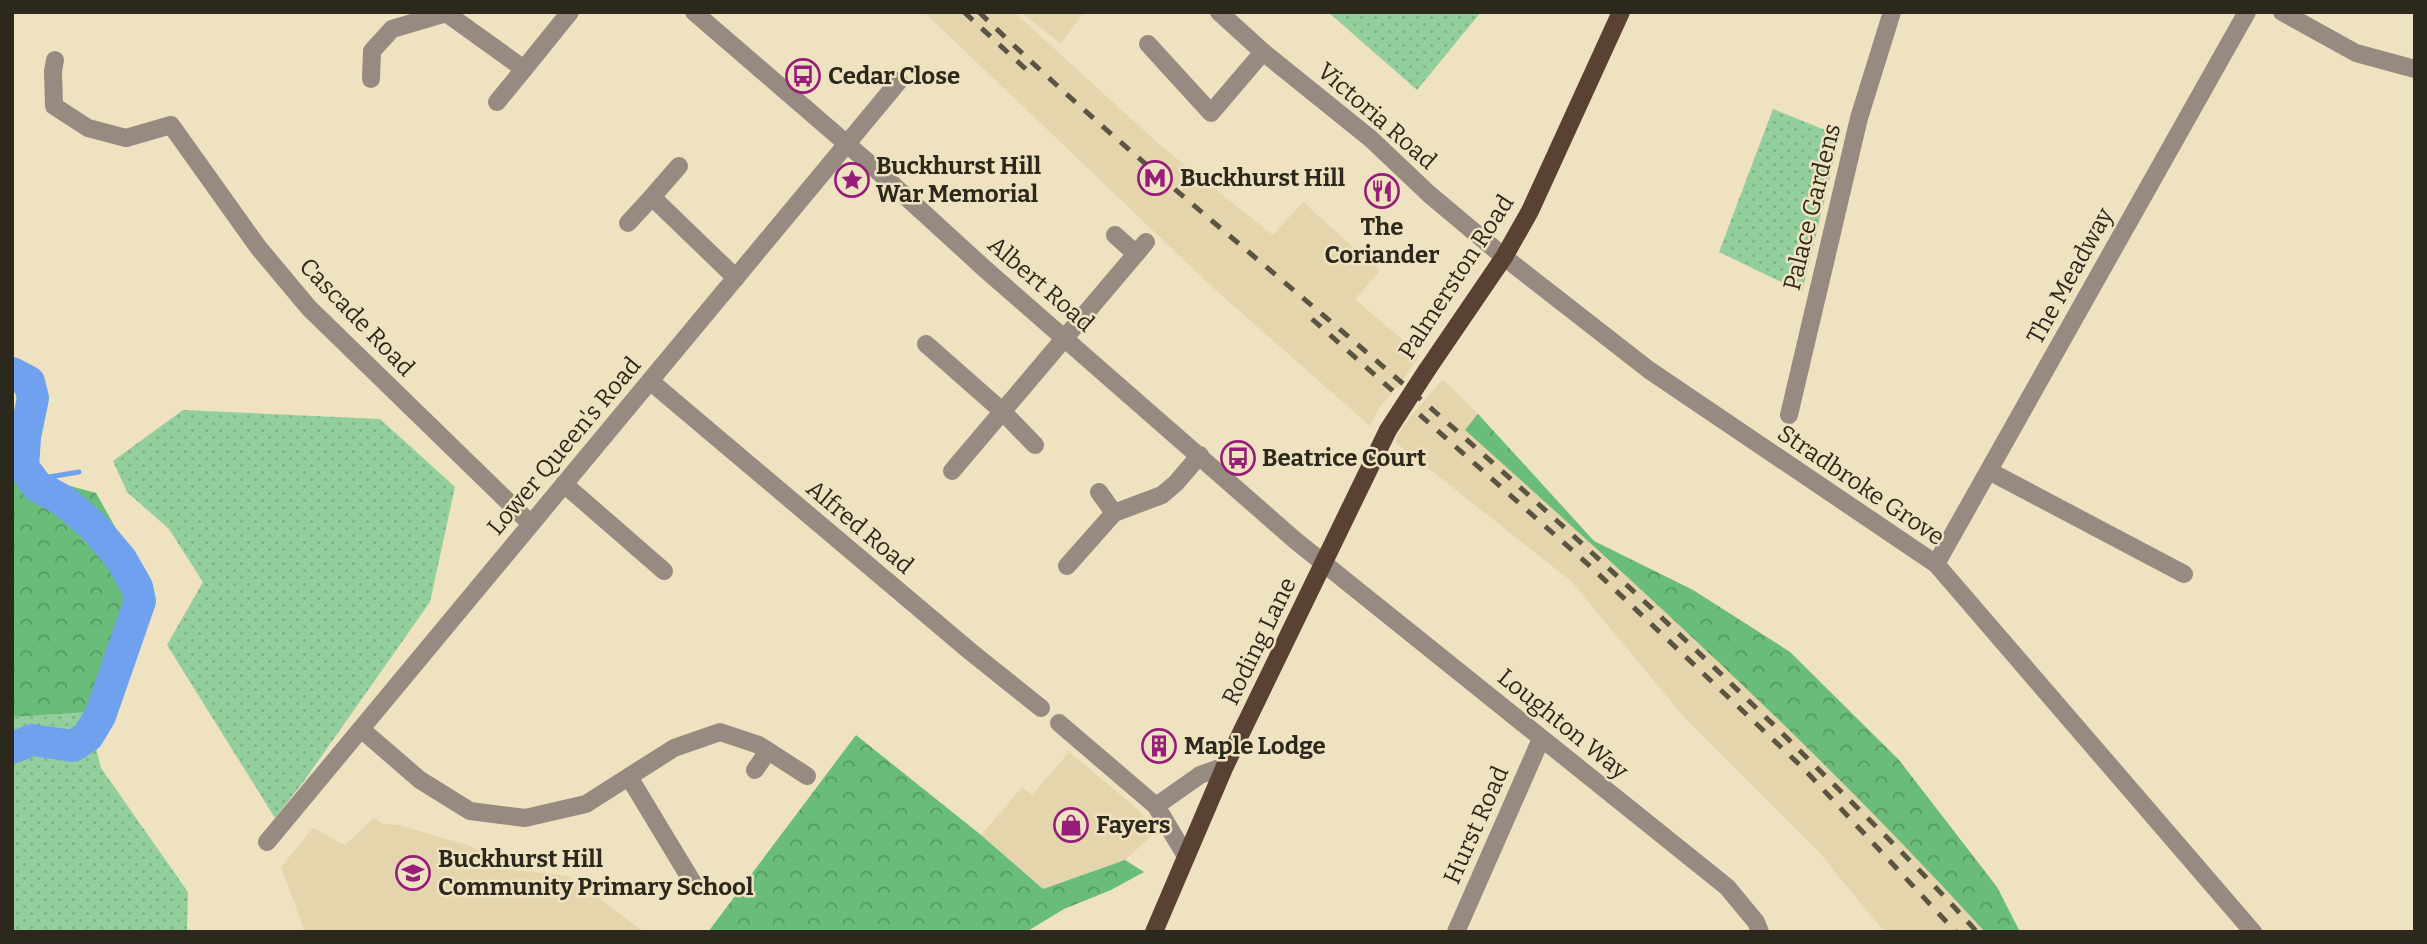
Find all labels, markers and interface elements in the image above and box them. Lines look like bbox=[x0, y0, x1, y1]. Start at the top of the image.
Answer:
bus stop icon: Cedar Close bbox=[784, 57, 822, 95]
street label: Victoria Road bbox=[1312, 57, 1442, 175]
place label: Cedar Close bbox=[828, 62, 960, 90]
street label: Palace Gardens bbox=[1778, 121, 1846, 293]
place label: Buckhurst Hill War Memorial bbox=[876, 152, 1042, 208]
metro station icon: Buckhurst Hill bbox=[1136, 159, 1174, 197]
place icon: Buckhurst Hill War Memorial bbox=[833, 161, 871, 199]
place label: Buckhurst Hill bbox=[1180, 164, 1346, 192]
restaurant icon: The Coriander bbox=[1363, 172, 1401, 210]
street label: Palmerston Road bbox=[1392, 190, 1520, 364]
street label: The Meadway bbox=[2021, 203, 2119, 349]
place label: The Coriander bbox=[1325, 213, 1439, 269]
street label: Albert Road bbox=[982, 230, 1100, 338]
street label: Cascade Road bbox=[294, 252, 420, 382]
street label: Lower Queen's Road bbox=[481, 351, 647, 541]
street label: Stradbroke Grove bbox=[1772, 419, 1950, 551]
bus stop icon: Beatrice Court bbox=[1219, 439, 1257, 477]
place label: Beatrice Court bbox=[1262, 444, 1427, 472]
street label: Alfred Road bbox=[801, 474, 919, 580]
street label: Roding Lane bbox=[1216, 573, 1302, 709]
street label: Loughton Way bbox=[1492, 663, 1634, 785]
building icon: Maple Lodge bbox=[1140, 727, 1178, 765]
place label: Maple Lodge bbox=[1184, 732, 1326, 760]
street label: Hurst Road bbox=[1438, 762, 1514, 888]
shop icon: Fayers bbox=[1052, 806, 1090, 844]
place label: Fayers bbox=[1096, 811, 1171, 839]
place label: Buckhurst Hill Community Primary School bbox=[438, 845, 754, 901]
school or university icon: Buckhurst Hill Community Primary School bbox=[394, 854, 432, 892]

